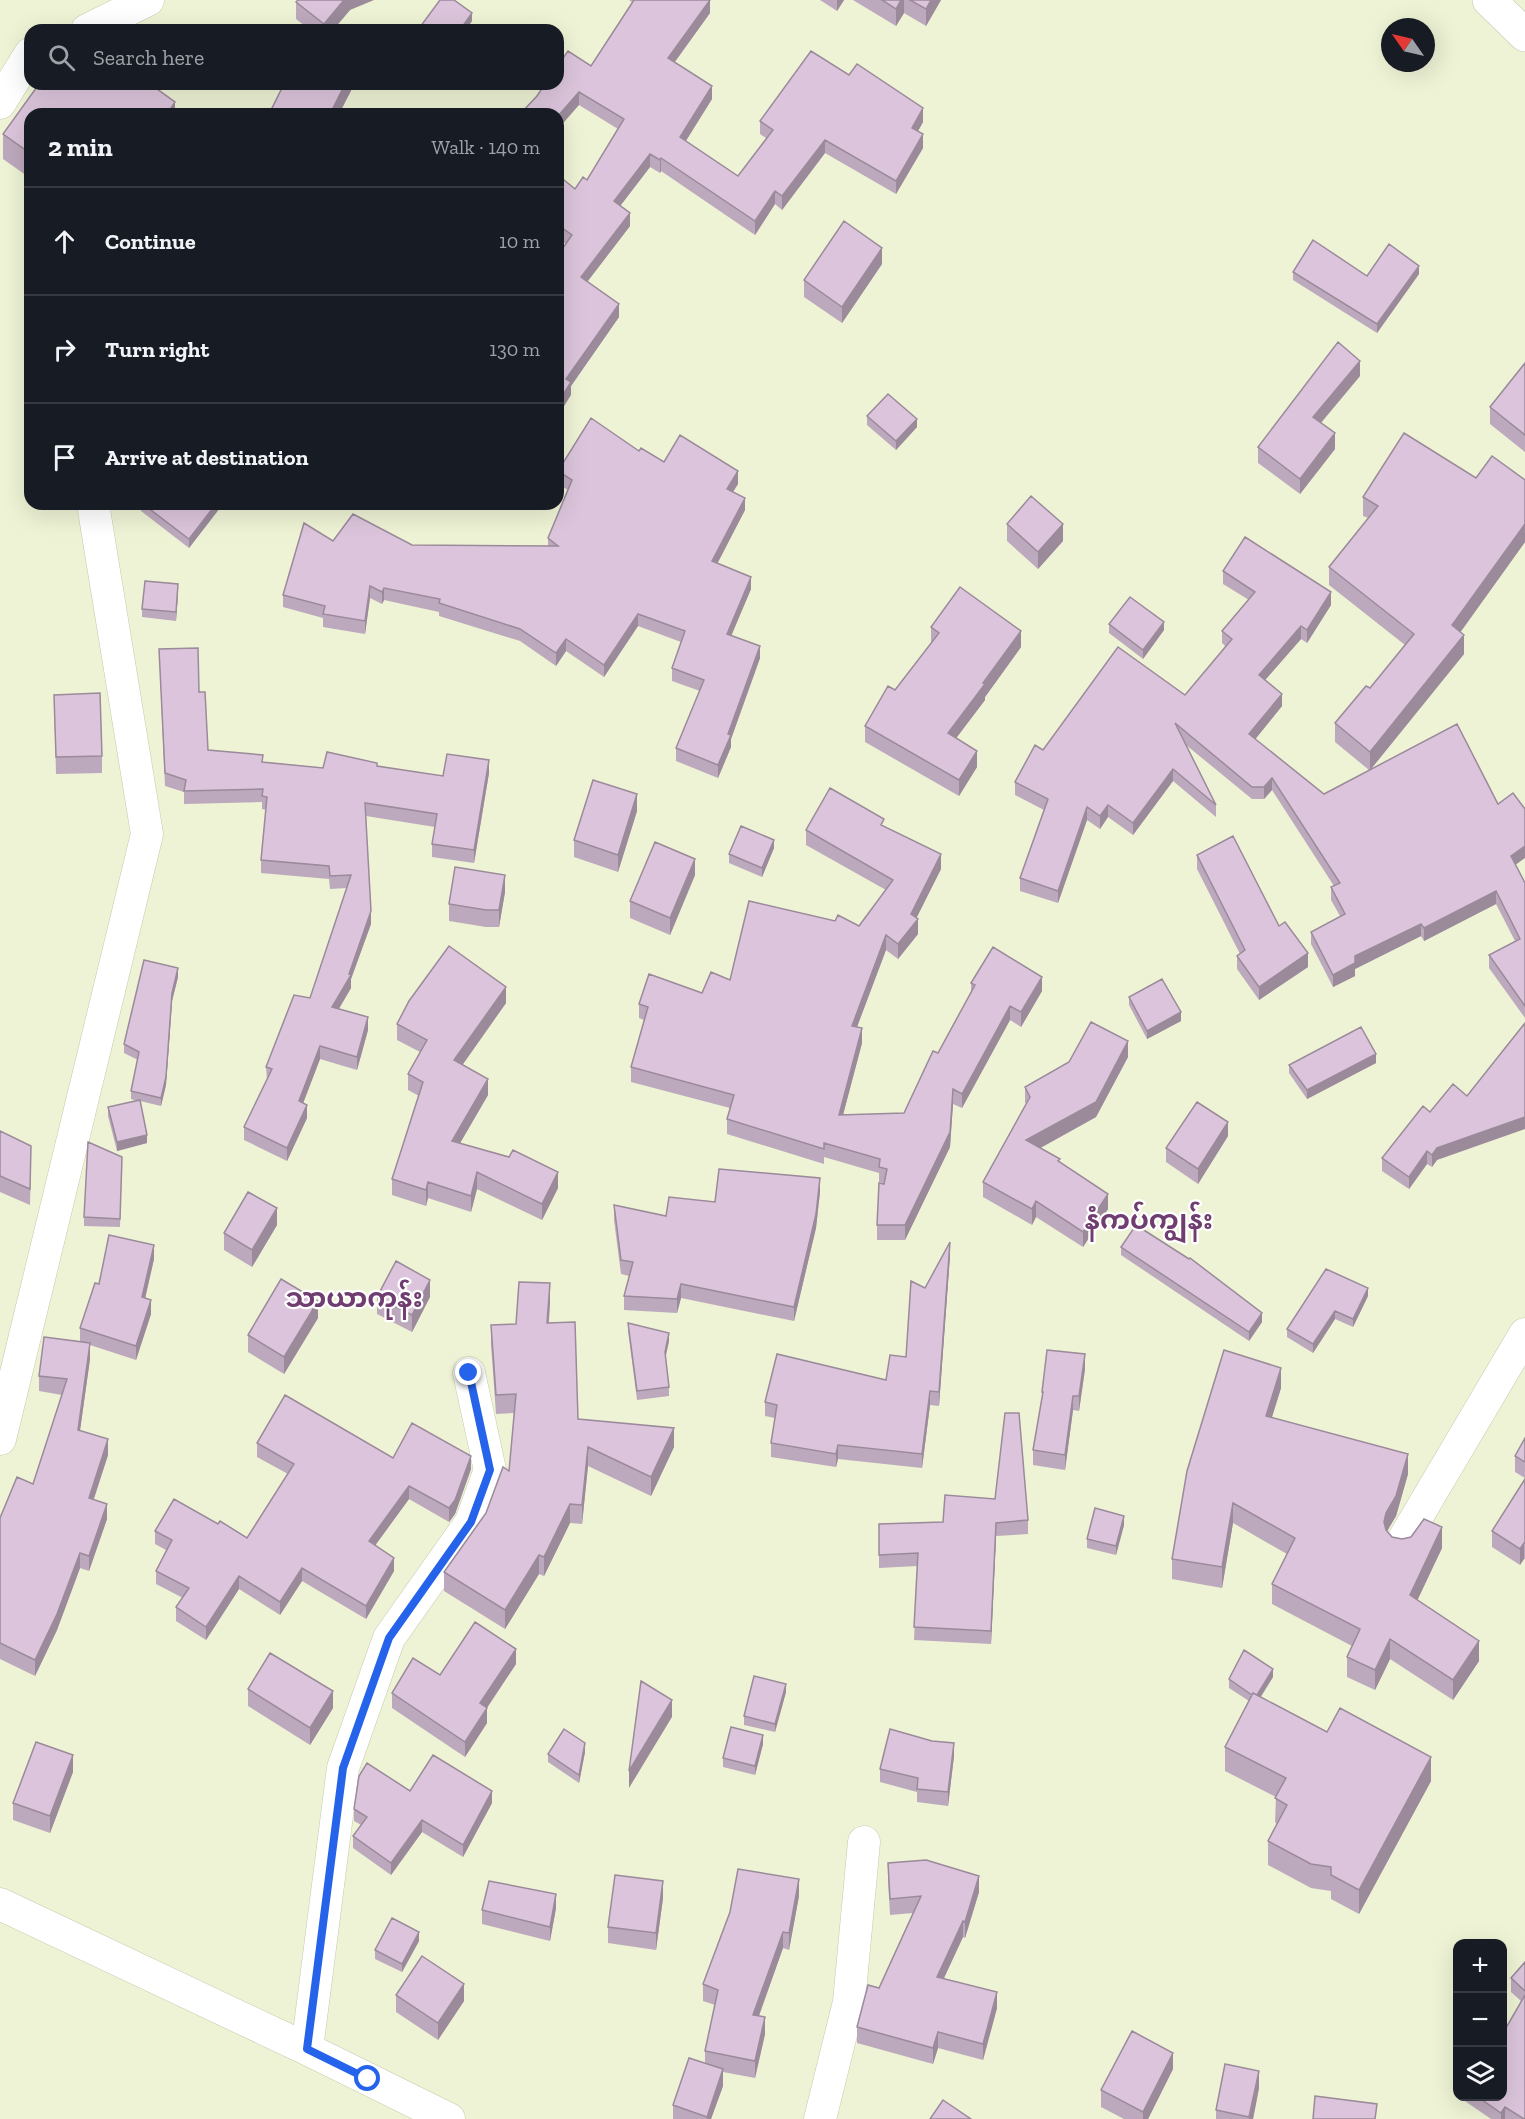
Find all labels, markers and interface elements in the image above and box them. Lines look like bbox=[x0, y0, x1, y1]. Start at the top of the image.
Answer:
north arrow bbox=[1381, 18, 1435, 72]
search box bbox=[24, 24, 564, 90]
icon: search bbox=[45, 41, 78, 74]
text: Search here bbox=[93, 44, 204, 71]
text: 2 min bbox=[48, 131, 113, 163]
text: Walk · 140 m bbox=[432, 135, 540, 159]
icon: ahead bbox=[48, 225, 81, 258]
text: Continue bbox=[105, 228, 196, 255]
text: 10 m bbox=[499, 229, 540, 253]
icon: right bbox=[48, 333, 81, 366]
text: Turn right bbox=[105, 336, 209, 363]
text: 130 m bbox=[489, 337, 540, 361]
icon: arrive bbox=[48, 441, 81, 474]
text: Arrive at destination bbox=[105, 444, 308, 471]
district label: နံကပ်ကျွန်း bbox=[1085, 1201, 1213, 1244]
district label: သာယာကုန်း bbox=[285, 1279, 423, 1320]
route end bbox=[455, 1359, 481, 1385]
map controls bbox=[1453, 1939, 1507, 2101]
button: + bbox=[1453, 1939, 1507, 1993]
button: − bbox=[1453, 1993, 1507, 2047]
button: layers bbox=[1453, 2047, 1507, 2101]
route start bbox=[354, 2065, 380, 2091]

